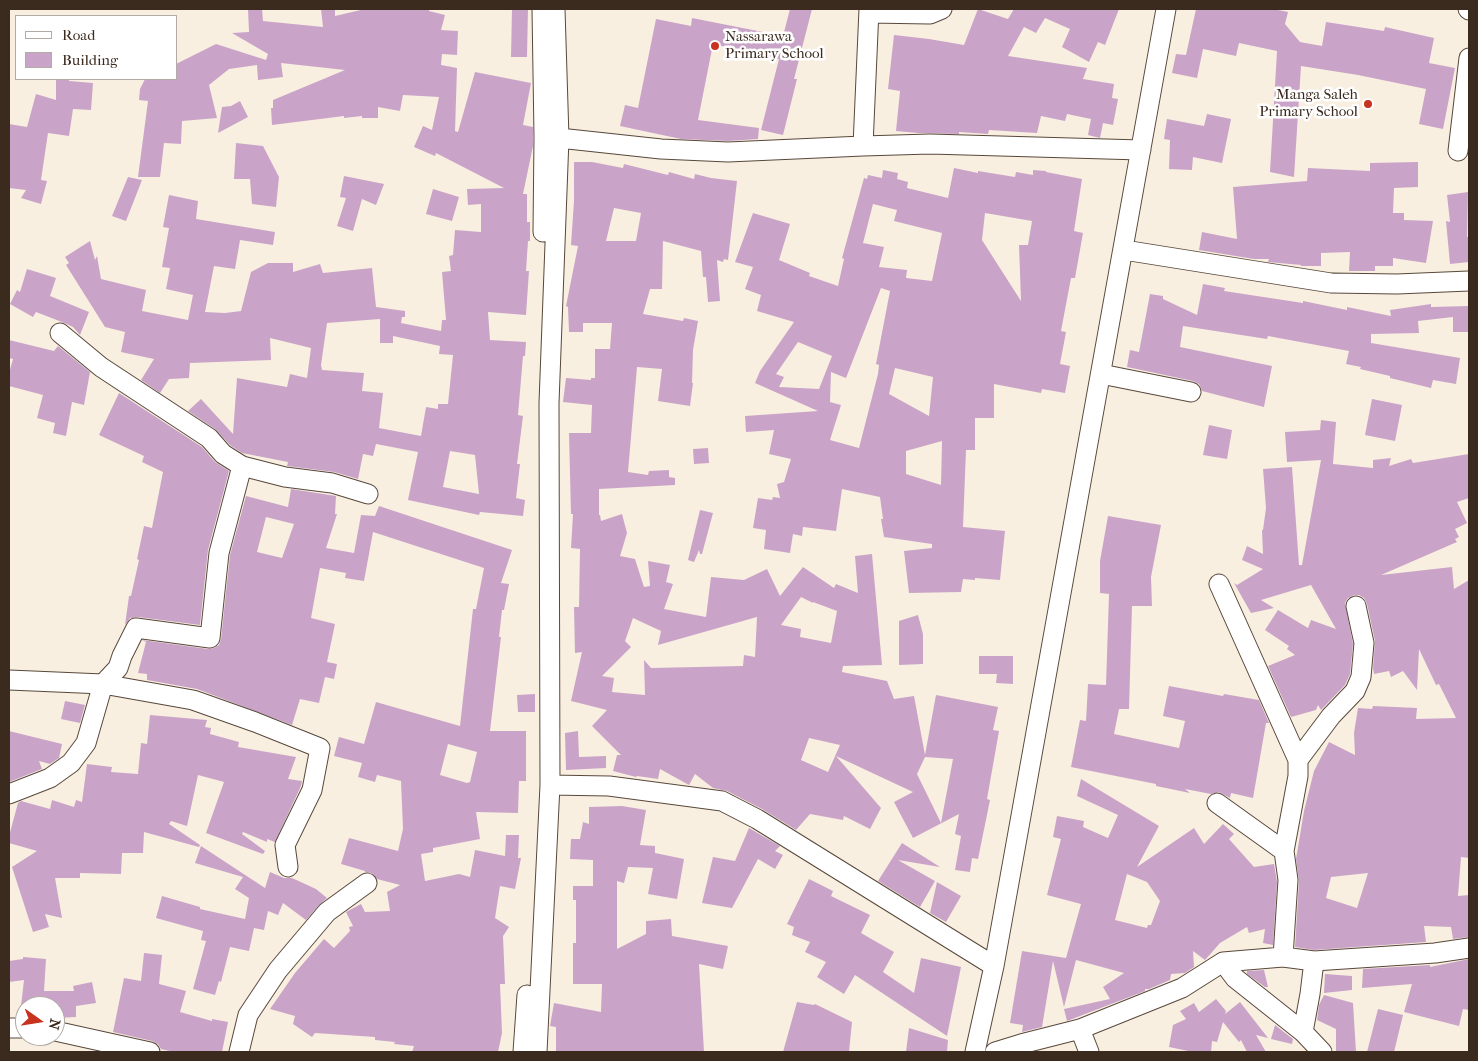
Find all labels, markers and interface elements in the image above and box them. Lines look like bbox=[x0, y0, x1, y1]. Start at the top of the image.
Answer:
legend bbox=[15, 15, 178, 80]
text: Road bbox=[62, 26, 95, 44]
place label: Nassarawa Primary School bbox=[725, 28, 824, 63]
marker: Nassarawa Primary School bbox=[709, 40, 721, 52]
text: Building bbox=[62, 51, 118, 69]
place label: Manga Saleh Primary School bbox=[1259, 86, 1358, 121]
marker: Manga Saleh Primary School bbox=[1362, 98, 1374, 110]
north arrow bbox=[15, 996, 65, 1046]
text: N bbox=[45, 1017, 64, 1031]

